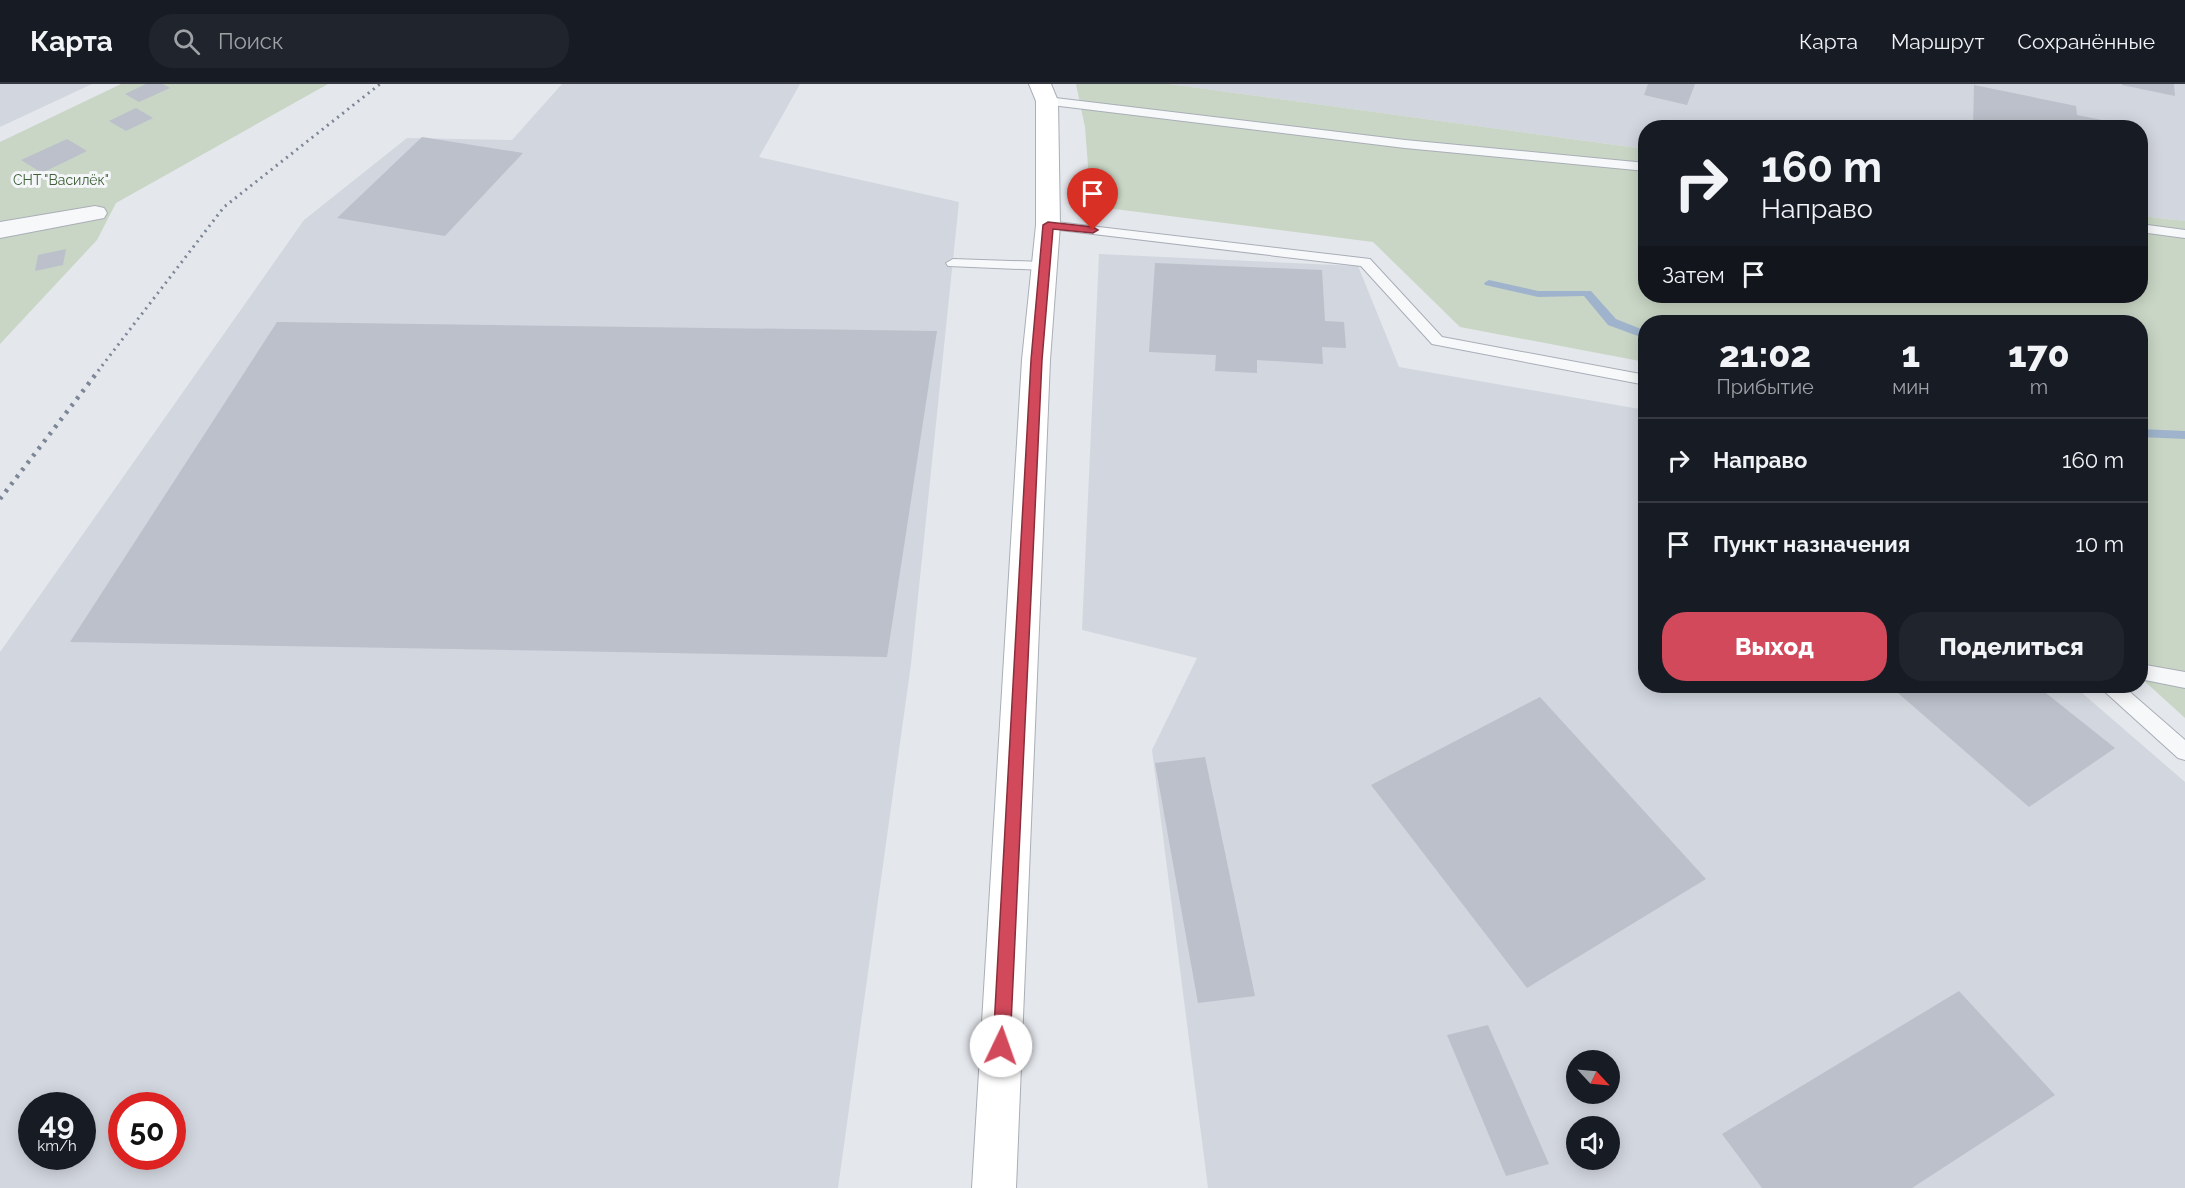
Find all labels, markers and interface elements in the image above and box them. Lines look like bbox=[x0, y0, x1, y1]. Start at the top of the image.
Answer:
search box bbox=[149, 14, 569, 68]
text: Карта bbox=[30, 25, 113, 58]
icon: search bbox=[170, 25, 203, 58]
text: Поиск bbox=[218, 28, 283, 54]
text: Карта bbox=[1799, 29, 1858, 54]
text: Маршрут bbox=[1891, 29, 1984, 54]
text: Сохранённые bbox=[2017, 29, 2155, 54]
text: 160 m bbox=[1761, 143, 1882, 192]
icon: right bbox=[1662, 144, 1740, 222]
pin bbox=[1067, 168, 1118, 230]
park label: СНТ "Василёк" bbox=[13, 172, 109, 188]
icon: arrive bbox=[1076, 177, 1109, 210]
text: Направо bbox=[1761, 193, 1873, 224]
icon: arrive bbox=[1737, 258, 1770, 291]
text: Затем bbox=[1662, 262, 1725, 288]
text: 21:02 bbox=[1719, 333, 1811, 375]
text: 1 bbox=[1902, 333, 1920, 375]
text: 170 bbox=[2008, 333, 2070, 375]
text: Прибытие bbox=[1716, 375, 1814, 399]
text: мин bbox=[1892, 375, 1930, 399]
text: m bbox=[2030, 375, 2048, 399]
icon: right bbox=[1662, 444, 1695, 477]
text: Направо bbox=[1713, 447, 1807, 473]
text: 160 m bbox=[2062, 447, 2124, 473]
icon: arrive bbox=[1662, 528, 1695, 561]
text: Пункт назначения bbox=[1713, 531, 1910, 557]
text: 10 m bbox=[2075, 531, 2124, 557]
button: Выход bbox=[1662, 612, 1887, 681]
button: Поделиться bbox=[1899, 612, 2124, 681]
position arrow bbox=[969, 1014, 1033, 1078]
north arrow bbox=[1566, 1050, 1620, 1104]
map controls bbox=[1566, 1050, 1620, 1170]
speed limit sign: 50 bbox=[108, 1092, 186, 1170]
text: 49 bbox=[40, 1106, 74, 1141]
button: sound bbox=[1566, 1116, 1620, 1170]
text: km/h bbox=[37, 1137, 77, 1155]

